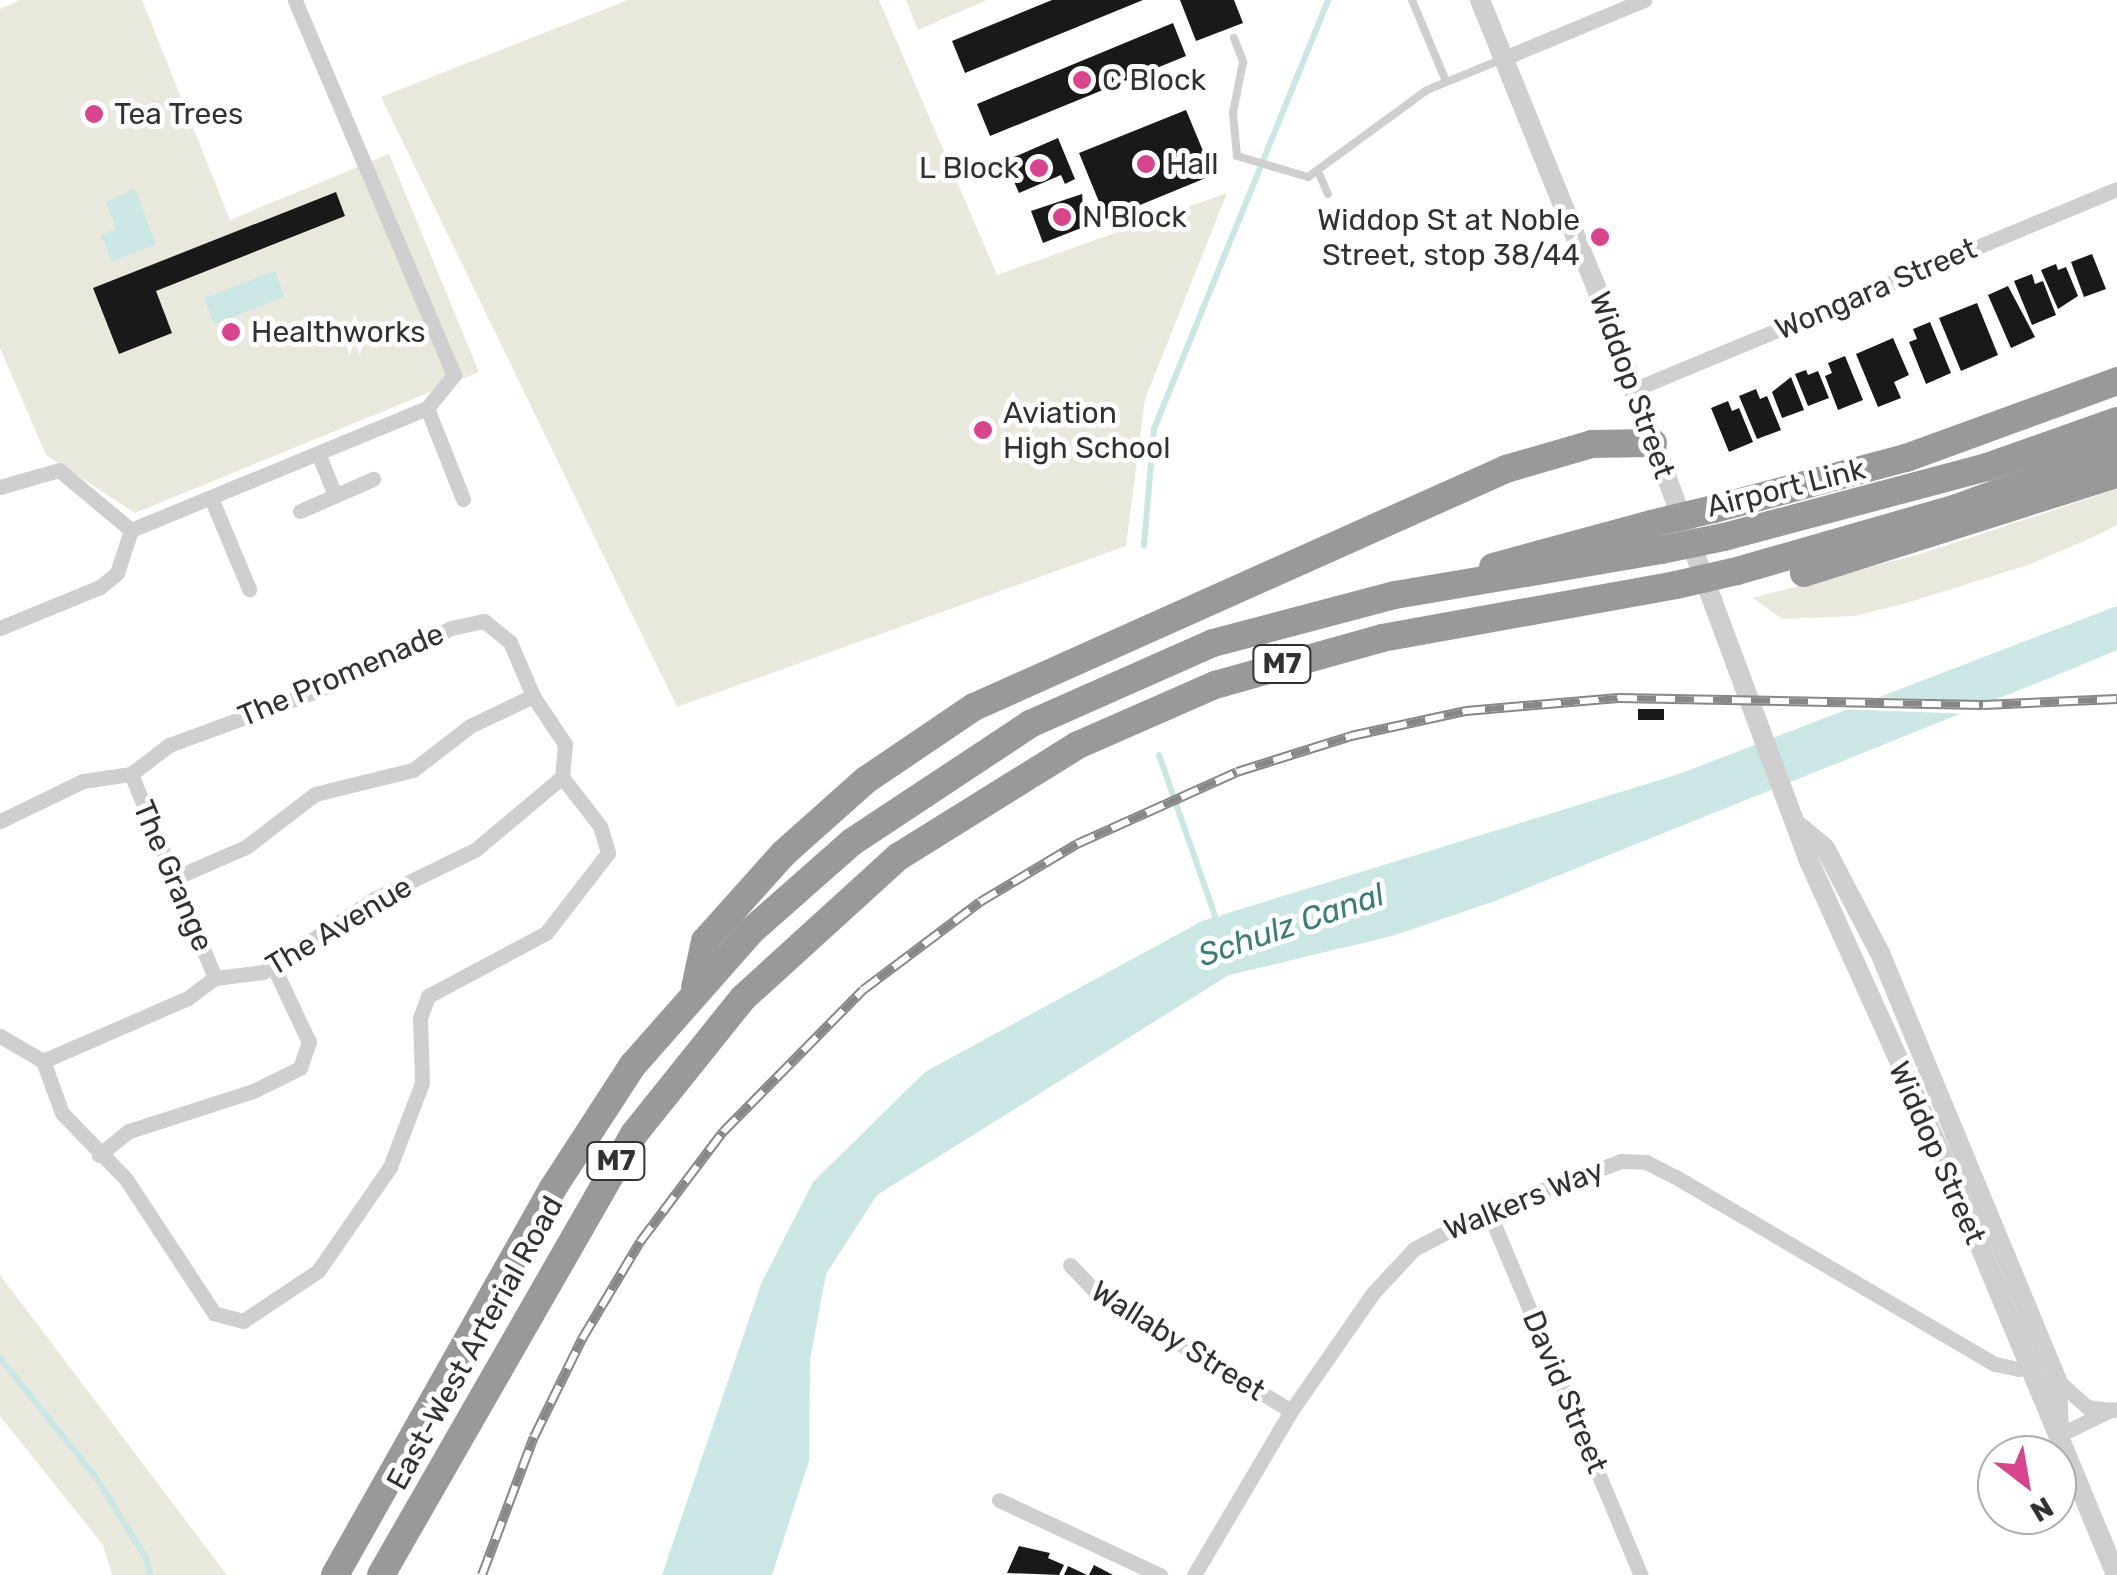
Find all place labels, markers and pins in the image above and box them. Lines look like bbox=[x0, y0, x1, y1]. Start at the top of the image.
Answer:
place label: C Block bbox=[1102, 62, 1206, 98]
marker: C Block bbox=[1071, 69, 1093, 91]
place label: Tea Trees bbox=[114, 96, 244, 132]
marker: Tea Trees bbox=[83, 103, 105, 125]
place label: Hall bbox=[1166, 146, 1219, 182]
place label: L Block bbox=[918, 150, 1019, 186]
marker: Hall bbox=[1135, 153, 1157, 175]
marker: L Block bbox=[1028, 157, 1050, 179]
place label: N Block bbox=[1082, 199, 1187, 235]
place label: Widdop St at Noble Street, stop 38/44 bbox=[1317, 202, 1580, 272]
marker: N Block bbox=[1051, 206, 1073, 228]
marker: Widdop St at Noble Street, stop 38/44 bbox=[1589, 226, 1611, 248]
place label: Healthworks bbox=[251, 314, 426, 350]
marker: Healthworks bbox=[220, 321, 242, 343]
place label: Aviation High School bbox=[1003, 395, 1170, 466]
marker: Aviation High School bbox=[972, 419, 994, 441]

